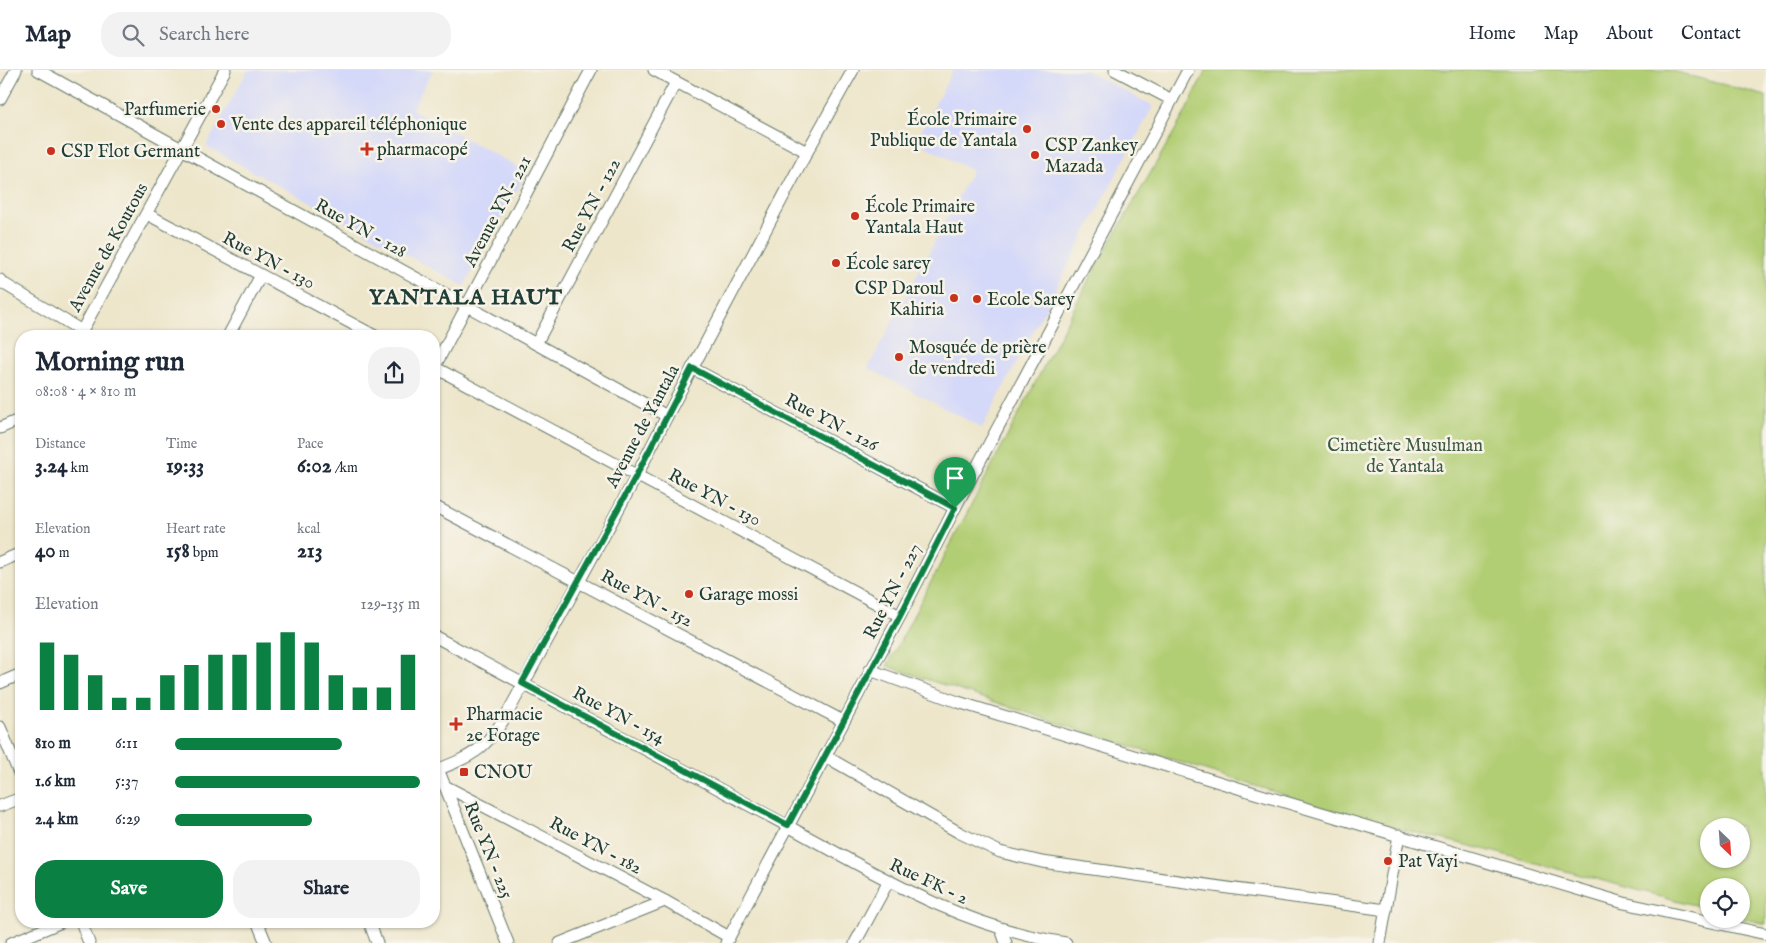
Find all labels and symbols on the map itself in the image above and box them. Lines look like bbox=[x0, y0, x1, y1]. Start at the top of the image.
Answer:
place label: Parfumerie bbox=[124, 99, 206, 122]
marker: Parfumerie bbox=[210, 103, 222, 115]
place label: École Primaire Publique de Yantala bbox=[870, 107, 1017, 153]
place label: Vente des appareil téléphonique bbox=[230, 114, 467, 137]
marker: Vente des appareil téléphonique bbox=[215, 118, 227, 130]
marker: École Primaire Publique de Yantala bbox=[1021, 123, 1033, 135]
place label: CSP Zankey Mazada bbox=[1045, 135, 1138, 179]
place label: pharmacopé bbox=[377, 139, 468, 162]
place label: CSP Flot Germant bbox=[61, 141, 200, 164]
marker: pharmacopé bbox=[361, 143, 373, 155]
marker: CSP Flot Germant bbox=[45, 145, 57, 157]
marker: CSP Zankey Mazada bbox=[1029, 149, 1041, 161]
street label: Avenue YN- 221 bbox=[459, 152, 537, 272]
street label: Rue YN - 122 bbox=[558, 155, 627, 257]
street label: Avenue de Koutous bbox=[64, 179, 154, 317]
place label: École Primaire Yantala Haut bbox=[865, 194, 975, 240]
street label: Rue YN - 128 bbox=[310, 195, 410, 264]
marker: École Primaire Yantala Haut bbox=[849, 210, 861, 222]
street label: Rue YN - 130 bbox=[218, 227, 319, 295]
place label: École sarey bbox=[846, 251, 931, 276]
marker: École sarey bbox=[830, 257, 842, 269]
place label: CSP Daroul Kahiria bbox=[855, 278, 944, 322]
district label: YANTALA HAUT bbox=[369, 284, 563, 312]
place label: Ecole Sarey bbox=[987, 289, 1075, 312]
marker: CSP Daroul Kahiria bbox=[948, 292, 960, 304]
marker: Ecole Sarey bbox=[971, 293, 983, 305]
place label: Mosquée de prière de vendredi bbox=[909, 337, 1046, 381]
marker: Mosquée de prière de vendredi bbox=[893, 351, 905, 363]
street label: Avenue de Yantala bbox=[601, 361, 686, 493]
street label: Rue YN - 126 bbox=[781, 389, 882, 458]
park label: Cimetière Musulman de Yantala bbox=[1327, 435, 1483, 479]
pin bbox=[934, 457, 976, 508]
street label: Rue YN - 130 bbox=[664, 464, 765, 532]
street label: Rue YN - 227 bbox=[859, 540, 927, 643]
street label: Rue YN - 152 bbox=[596, 565, 696, 633]
place label: Garage mossi bbox=[699, 584, 799, 607]
marker: Garage mossi bbox=[683, 588, 695, 600]
street label: Rue YN - 154 bbox=[568, 682, 669, 750]
place label: Pharmacie 2e Forage bbox=[466, 704, 543, 748]
marker: Pharmacie 2e Forage bbox=[450, 718, 462, 730]
place label: CNOU bbox=[474, 762, 533, 785]
marker: CNOU bbox=[458, 766, 470, 778]
street label: Rue YN - 225 bbox=[458, 799, 518, 903]
street label: Rue YN - 182 bbox=[545, 812, 646, 880]
north arrow bbox=[1700, 818, 1750, 868]
place label: Pat Vayi bbox=[1398, 851, 1458, 874]
street label: Rue FK - 2 bbox=[885, 854, 971, 911]
marker: Pat Vayi bbox=[1382, 855, 1394, 867]

